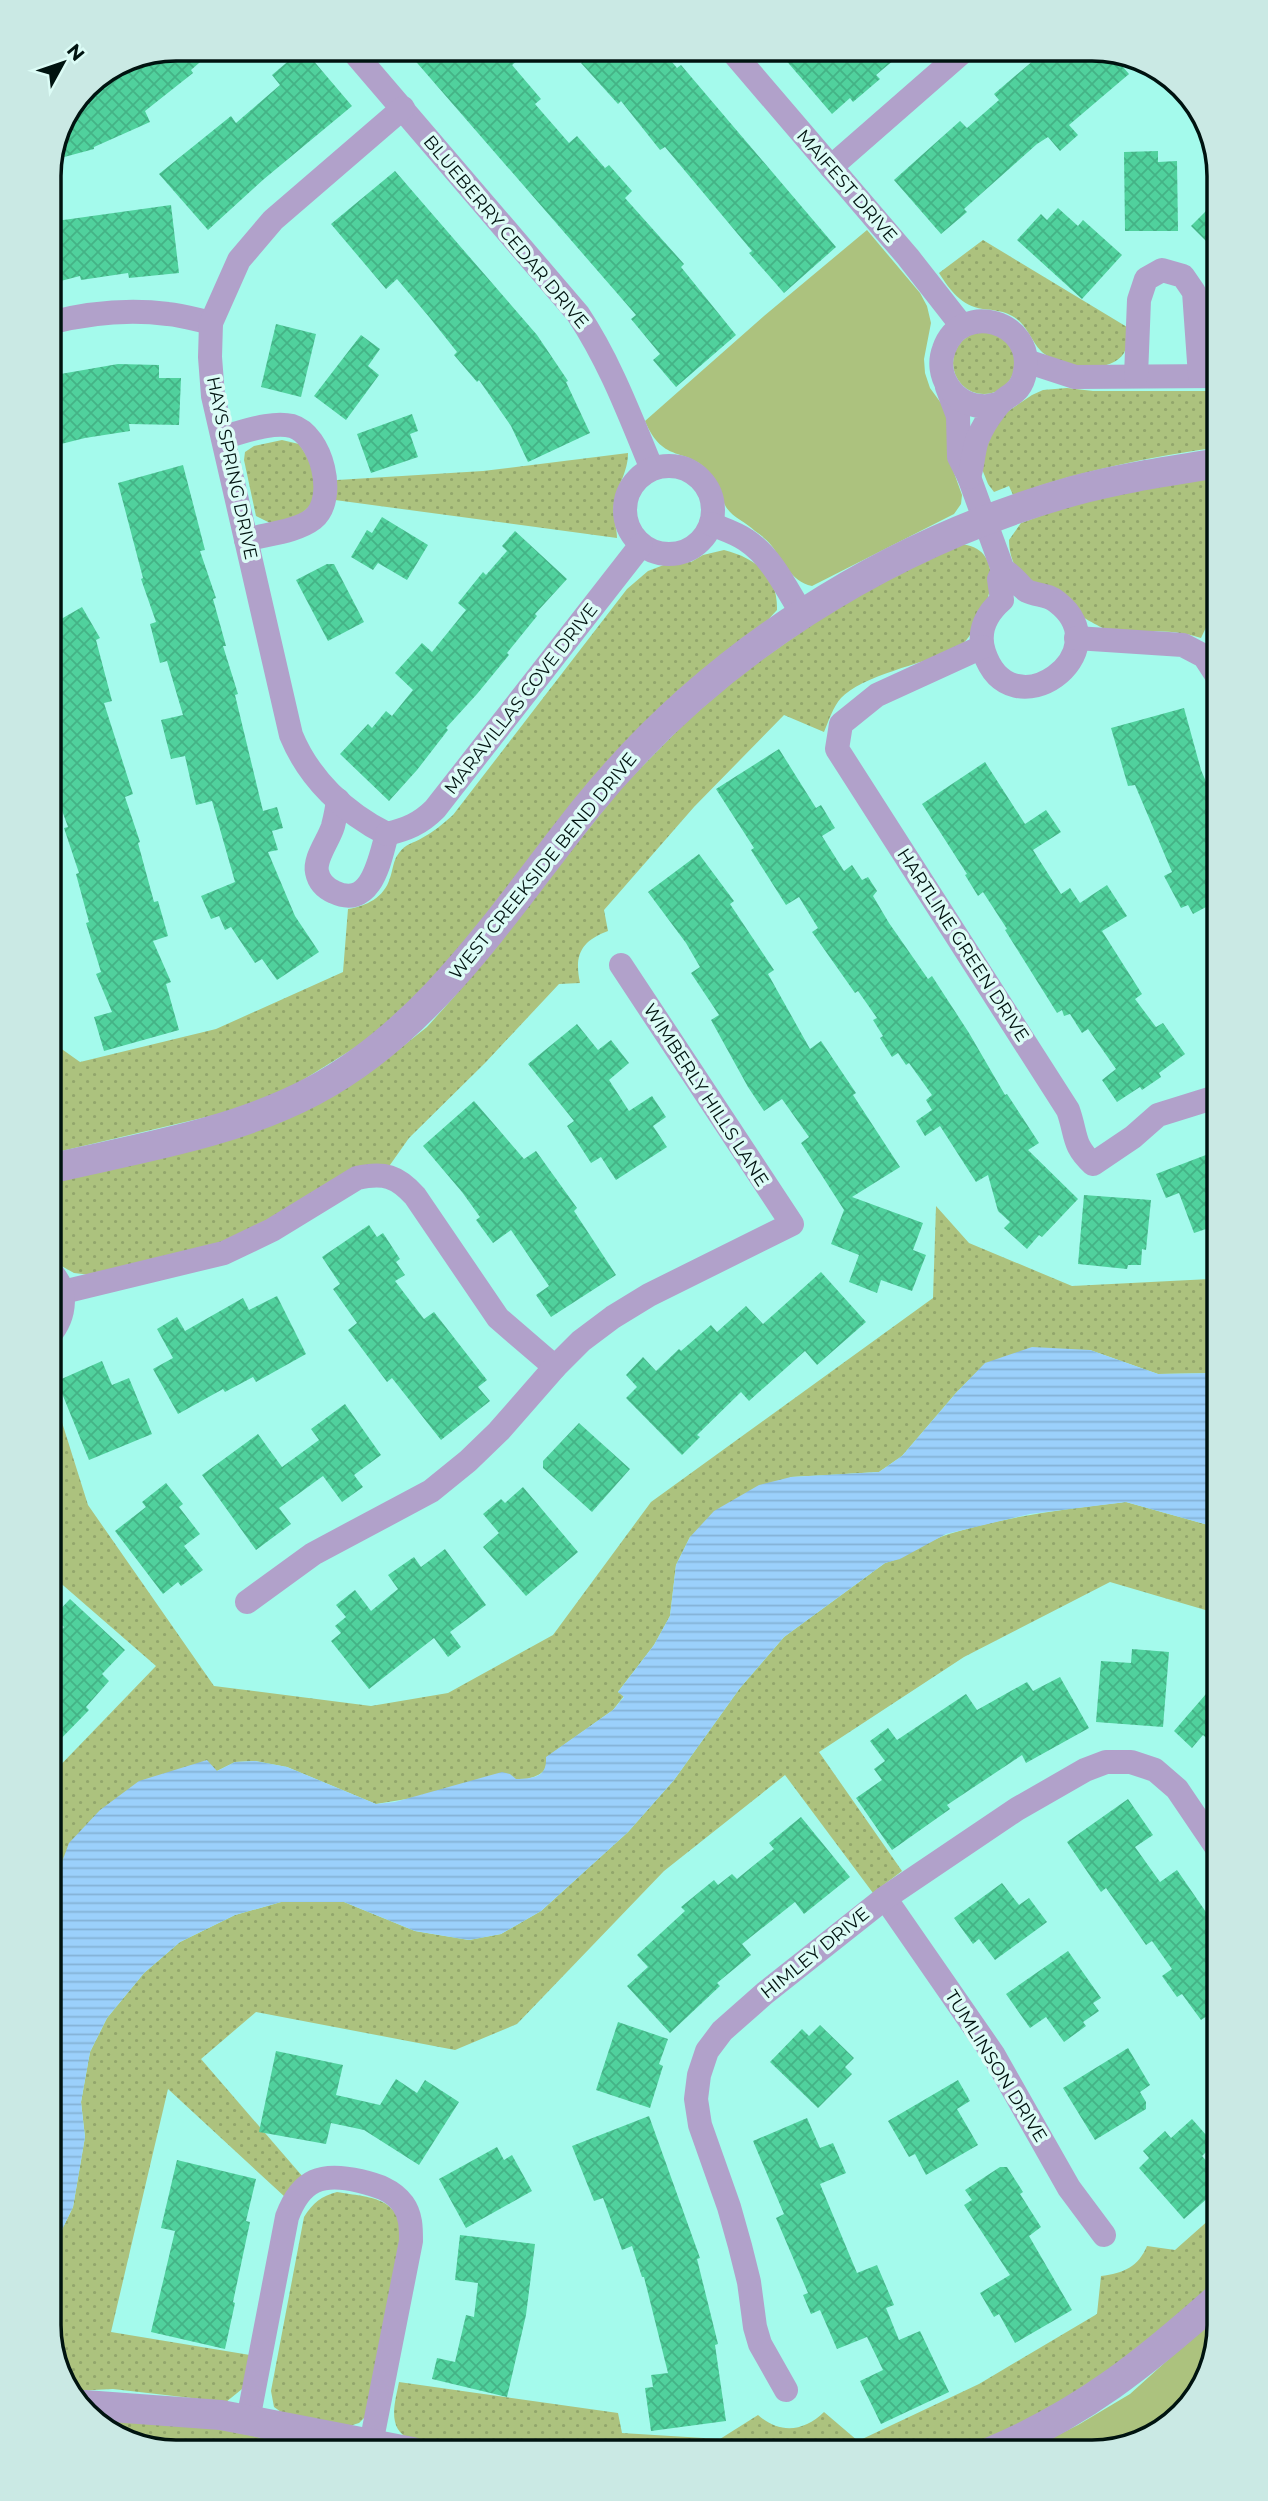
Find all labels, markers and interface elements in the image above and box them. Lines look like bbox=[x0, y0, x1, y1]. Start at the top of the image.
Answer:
north arrow bbox=[28, 28, 98, 98]
text: N bbox=[62, 39, 89, 66]
street label: MAIFEST DRIVE bbox=[792, 125, 902, 247]
street label: BLUEBERRY CEDAR DRIVE bbox=[419, 131, 593, 333]
street label: HAYS SPRING DRIVE bbox=[202, 374, 262, 562]
street label: MARAVILLAS COVE DRIVE bbox=[440, 599, 602, 799]
street label: WEST CREEKSIDE BEND DRIVE bbox=[445, 748, 641, 984]
street label: HARTLINE GREEN DRIVE bbox=[892, 844, 1034, 1046]
street label: WIMBERLY HILLS LANE bbox=[639, 999, 773, 1191]
street label: HIMLEY DRIVE bbox=[756, 1903, 874, 2003]
street label: TUMLINSON DRIVE bbox=[940, 1986, 1052, 2146]

